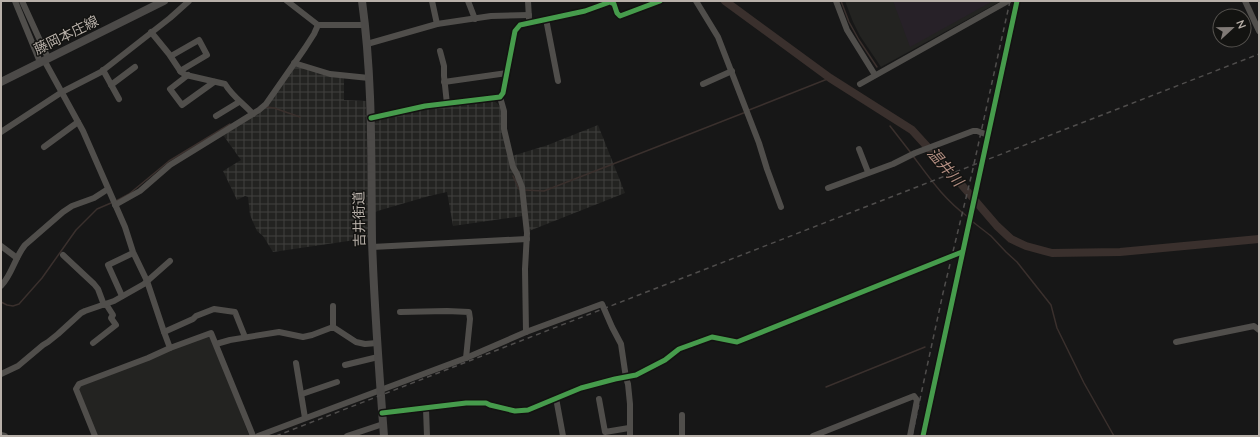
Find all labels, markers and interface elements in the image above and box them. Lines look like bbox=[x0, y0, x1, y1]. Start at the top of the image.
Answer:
north arrow bbox=[1212, 8, 1252, 48]
street label: 藤岡本庄線 bbox=[31, 12, 102, 59]
text: N bbox=[1232, 18, 1249, 31]
water label: 温井川 bbox=[923, 143, 969, 192]
street label: 吉井街道 bbox=[350, 191, 369, 247]

